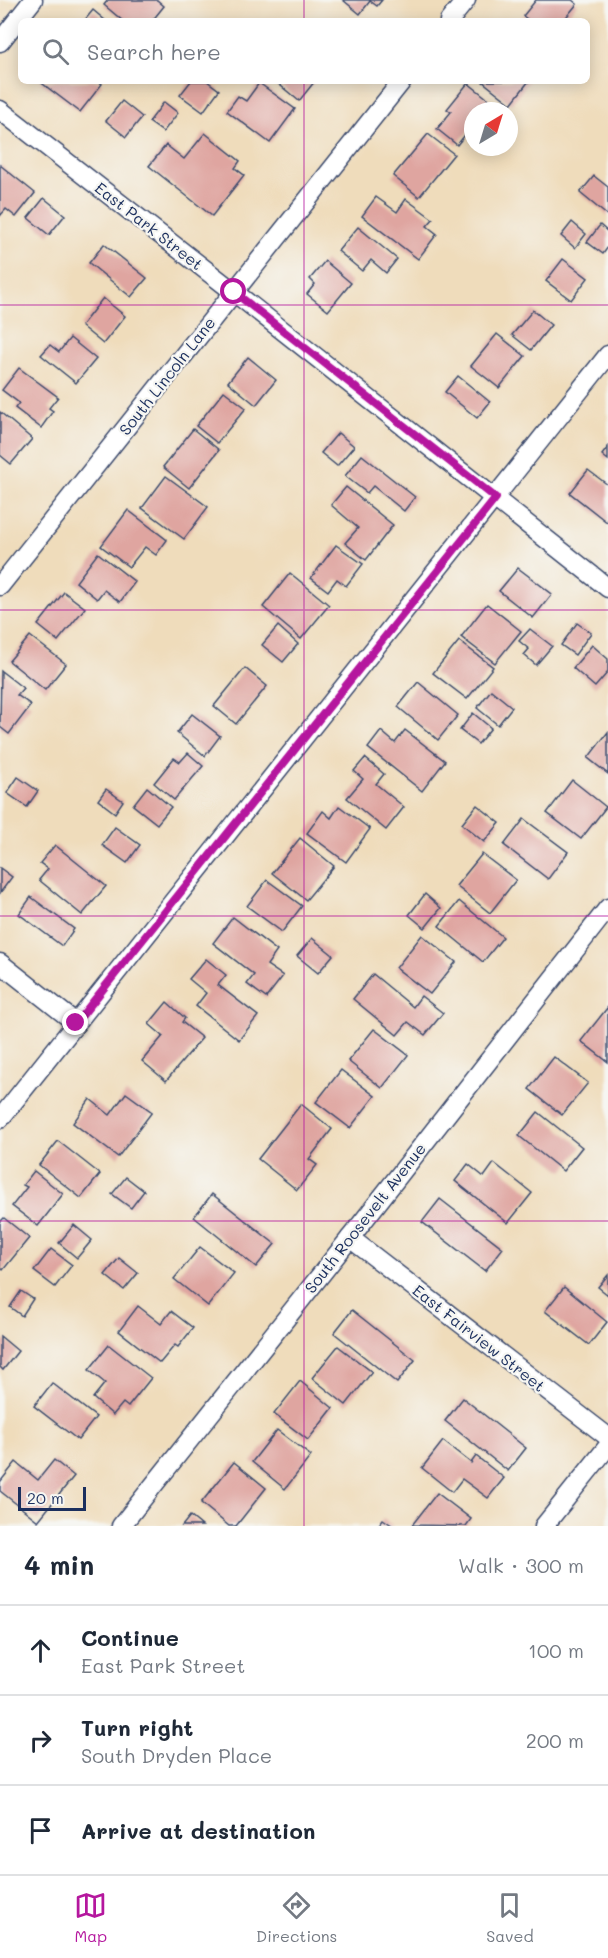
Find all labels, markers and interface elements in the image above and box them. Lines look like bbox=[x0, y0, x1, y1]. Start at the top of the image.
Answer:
search box bbox=[18, 18, 590, 84]
icon: search bbox=[39, 35, 72, 68]
text: Search here bbox=[87, 37, 221, 66]
north arrow bbox=[464, 102, 518, 156]
street label: East Park Street bbox=[91, 177, 208, 274]
route start bbox=[220, 278, 246, 304]
street label: South Lincoln Lane bbox=[114, 312, 219, 439]
route end bbox=[62, 1009, 88, 1035]
street label: South Roosevelt Avenue bbox=[299, 1138, 430, 1297]
street label: East Fairview Street bbox=[409, 1279, 550, 1396]
scale bar bbox=[18, 1484, 86, 1512]
text: 20 m bbox=[27, 1487, 64, 1508]
text: 4 min bbox=[24, 1548, 94, 1582]
text: Walk · 300 m bbox=[458, 1552, 584, 1578]
text: Continue bbox=[81, 1623, 179, 1652]
icon: ahead bbox=[24, 1634, 57, 1667]
text: 100 m bbox=[528, 1637, 584, 1663]
text: East Park Street bbox=[81, 1652, 245, 1678]
text: Turn right bbox=[81, 1713, 193, 1742]
icon: right bbox=[24, 1724, 57, 1757]
text: 200 m bbox=[526, 1727, 584, 1753]
text: South Dryden Place bbox=[81, 1742, 272, 1768]
icon: arrive bbox=[24, 1814, 57, 1847]
text: Arrive at destination bbox=[81, 1816, 316, 1845]
tab: Map bbox=[74, 1889, 107, 1946]
tab: Directions bbox=[256, 1889, 337, 1946]
tab: Saved bbox=[486, 1889, 534, 1946]

